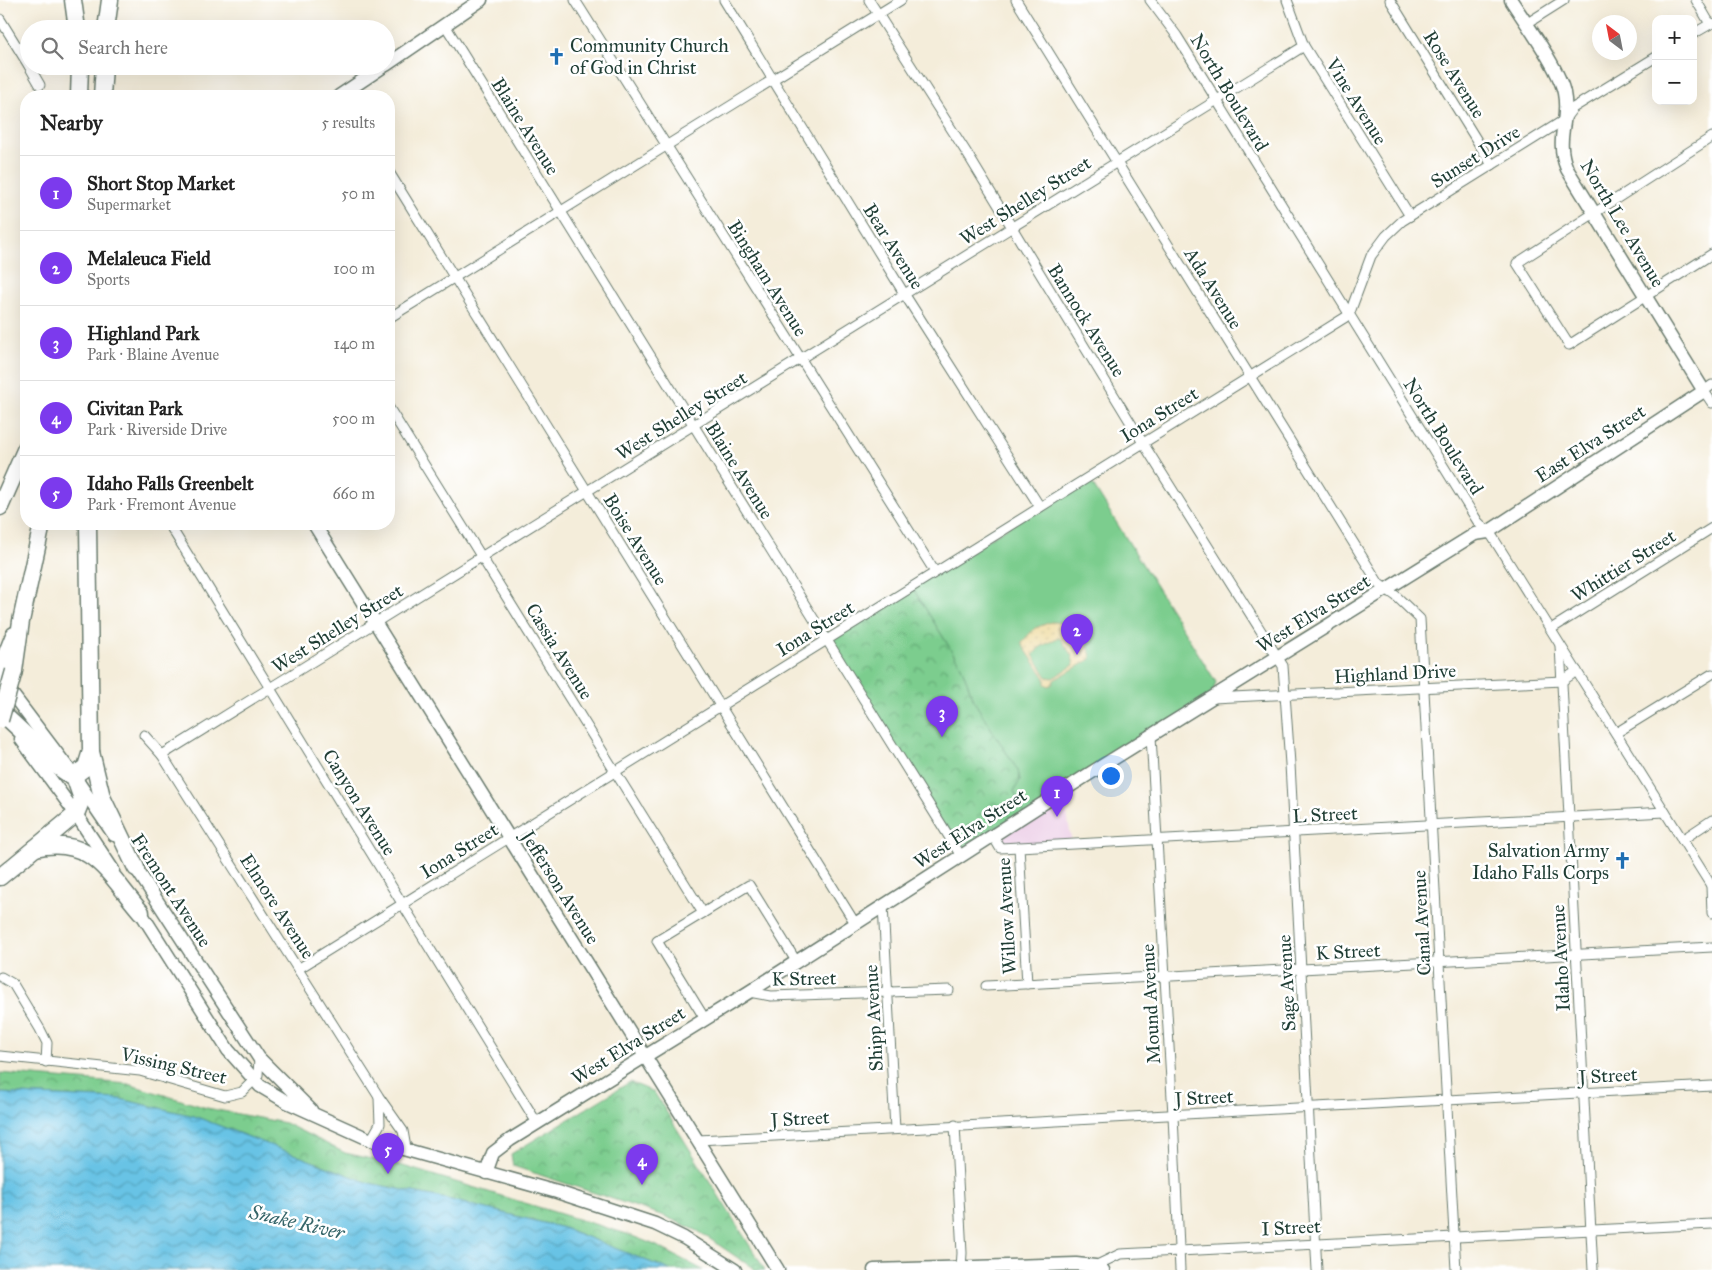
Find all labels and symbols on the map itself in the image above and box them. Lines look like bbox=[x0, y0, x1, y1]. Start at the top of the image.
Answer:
north arrow bbox=[1592, 15, 1637, 60]
street label: Rose Avenue bbox=[1419, 26, 1491, 122]
street label: North Boulevard bbox=[1185, 29, 1274, 156]
place label: Community Church of God in Christ bbox=[570, 34, 729, 79]
church icon: Community Church of God in Christ bbox=[546, 46, 566, 66]
street label: Vine Avenue bbox=[1320, 53, 1392, 149]
street label: Blaine Avenue bbox=[487, 73, 565, 179]
street label: Sunset Drive bbox=[1426, 120, 1524, 193]
street label: West Shelley Street bbox=[955, 151, 1095, 250]
street label: North Lee Avenue bbox=[1575, 155, 1670, 291]
street label: Bear Avenue bbox=[858, 199, 929, 293]
street label: Bingham Avenue bbox=[722, 216, 812, 341]
street label: Ada Avenue bbox=[1179, 243, 1248, 333]
street label: Bannock Avenue bbox=[1043, 260, 1131, 381]
street label: West Shelley Street bbox=[611, 366, 751, 465]
street label: North Boulevard bbox=[1399, 374, 1489, 499]
street label: Iona Street bbox=[1116, 381, 1202, 447]
street label: East Elva Street bbox=[1531, 399, 1650, 487]
street label: Blaine Avenue bbox=[701, 417, 779, 523]
street label: Boise Avenue bbox=[598, 489, 673, 589]
street label: Whittier Street bbox=[1567, 524, 1680, 607]
street label: West Elva Street bbox=[1252, 569, 1375, 658]
street label: West Shelley Street bbox=[267, 579, 407, 678]
street label: Iona Street bbox=[772, 595, 858, 661]
street label: Cassia Avenue bbox=[521, 599, 598, 704]
pin: 2 bbox=[1061, 614, 1093, 655]
street label: Highland Drive bbox=[1333, 659, 1457, 689]
pin: 3 bbox=[926, 696, 958, 737]
street label: Canyon Avenue bbox=[318, 745, 401, 860]
your location bbox=[1098, 763, 1124, 789]
pin: 1 bbox=[1041, 776, 1073, 817]
street label: West Elva Street bbox=[910, 783, 1031, 873]
street label: L Street bbox=[1292, 801, 1359, 828]
street label: Iona Street bbox=[416, 817, 502, 883]
street label: Jefferson Avenue bbox=[515, 824, 605, 949]
street label: Fremont Avenue bbox=[126, 829, 217, 951]
place label: Salvation Army Idaho Falls Corps bbox=[1472, 839, 1610, 884]
street label: Elmore Avenue bbox=[235, 850, 320, 963]
church icon: Salvation Army Idaho Falls Corps bbox=[1613, 851, 1633, 871]
street label: Willow Avenue bbox=[992, 857, 1021, 975]
street label: Canal Avenue bbox=[1407, 870, 1436, 976]
street label: Idaho Avenue bbox=[1546, 904, 1575, 1012]
street label: Sage Avenue bbox=[1272, 934, 1302, 1032]
street label: K Street bbox=[1315, 938, 1381, 965]
street label: Mound Avenue bbox=[1136, 943, 1165, 1065]
street label: Shipp Avenue bbox=[859, 964, 888, 1072]
street label: K Street bbox=[771, 966, 837, 991]
street label: West Elva Street bbox=[567, 1001, 690, 1090]
street label: Vissing Street bbox=[118, 1042, 229, 1090]
street label: J Street bbox=[1576, 1062, 1638, 1090]
street label: J Street bbox=[1172, 1084, 1234, 1112]
street label: J Street bbox=[768, 1105, 830, 1133]
pin: 5 bbox=[372, 1133, 404, 1174]
pin: 4 bbox=[626, 1144, 658, 1185]
water label: Snake River bbox=[246, 1199, 349, 1245]
street label: I Street bbox=[1261, 1214, 1322, 1241]

